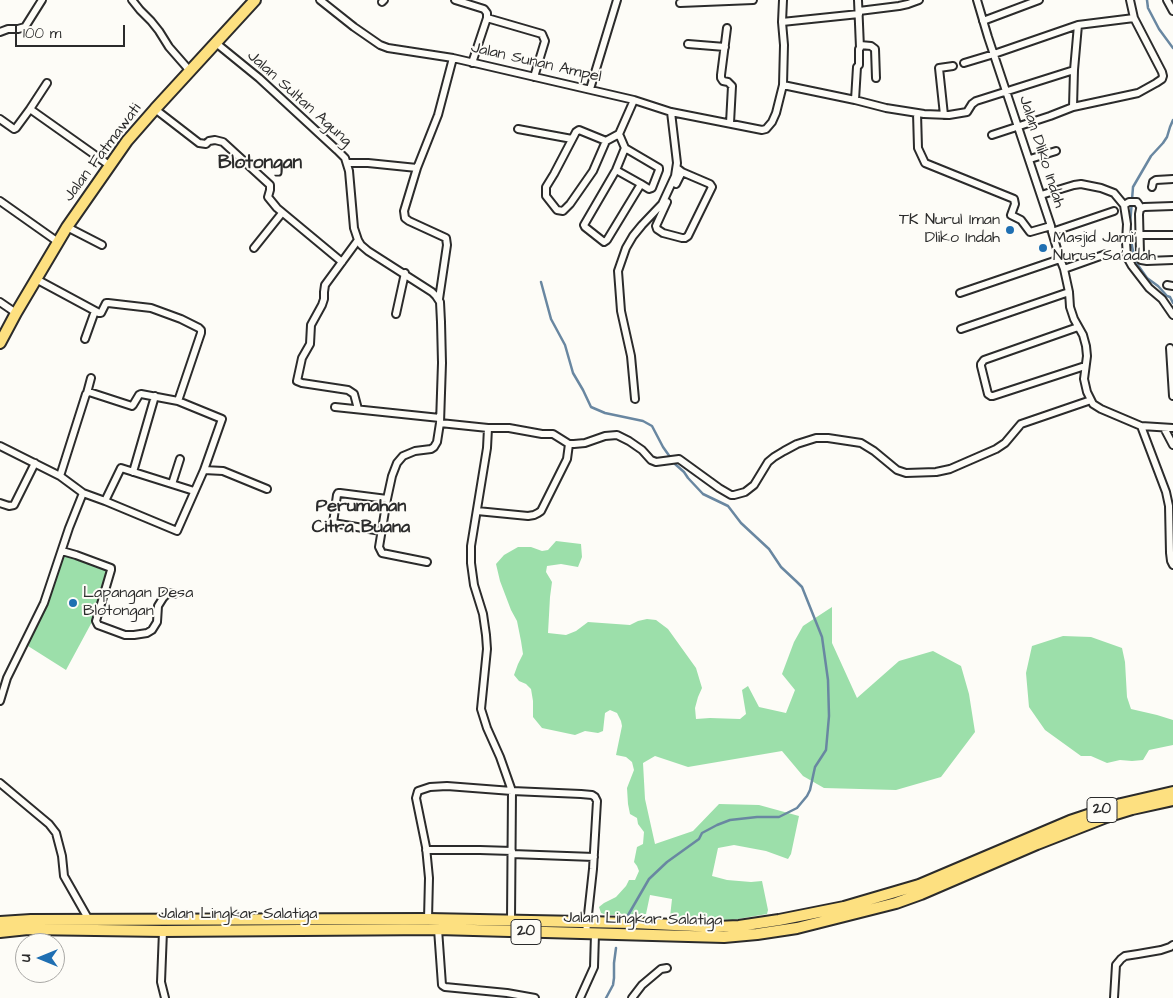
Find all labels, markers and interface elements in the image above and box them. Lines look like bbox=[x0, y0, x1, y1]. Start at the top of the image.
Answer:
scale bar bbox=[18, 15, 128, 47]
text: 100 m bbox=[23, 23, 62, 44]
street label: Jalan Sunan Ampel bbox=[469, 39, 603, 87]
street label: Jalan Sultan Agung bbox=[243, 47, 355, 151]
street label: Jalan Dliko Indah bbox=[1014, 93, 1068, 211]
street label: Jalan Fatmawati bbox=[60, 100, 146, 206]
district label: Blotongan bbox=[218, 153, 302, 175]
place label: TK Nurul Iman Dliko Indah bbox=[899, 211, 1000, 249]
marker: TK Nurul Iman Dliko Indah bbox=[1004, 224, 1016, 236]
place label: Masjid Jami' Nurus Sa'adah bbox=[1053, 229, 1156, 267]
marker: Masjid Jami' Nurus Sa'adah bbox=[1037, 242, 1049, 254]
district label: Perumahan Citra Buana bbox=[312, 496, 410, 538]
place label: Lapangan Desa Blotongan bbox=[83, 584, 193, 622]
marker: Lapangan Desa Blotongan bbox=[67, 597, 79, 609]
road number: 20 bbox=[1087, 798, 1117, 822]
street label: Jalan Lingkar Salatiga bbox=[159, 905, 317, 925]
street label: Jalan Lingkar Salatiga bbox=[563, 909, 723, 931]
road number: 20 bbox=[511, 920, 541, 944]
north arrow bbox=[15, 933, 65, 983]
text: U bbox=[16, 954, 36, 962]

